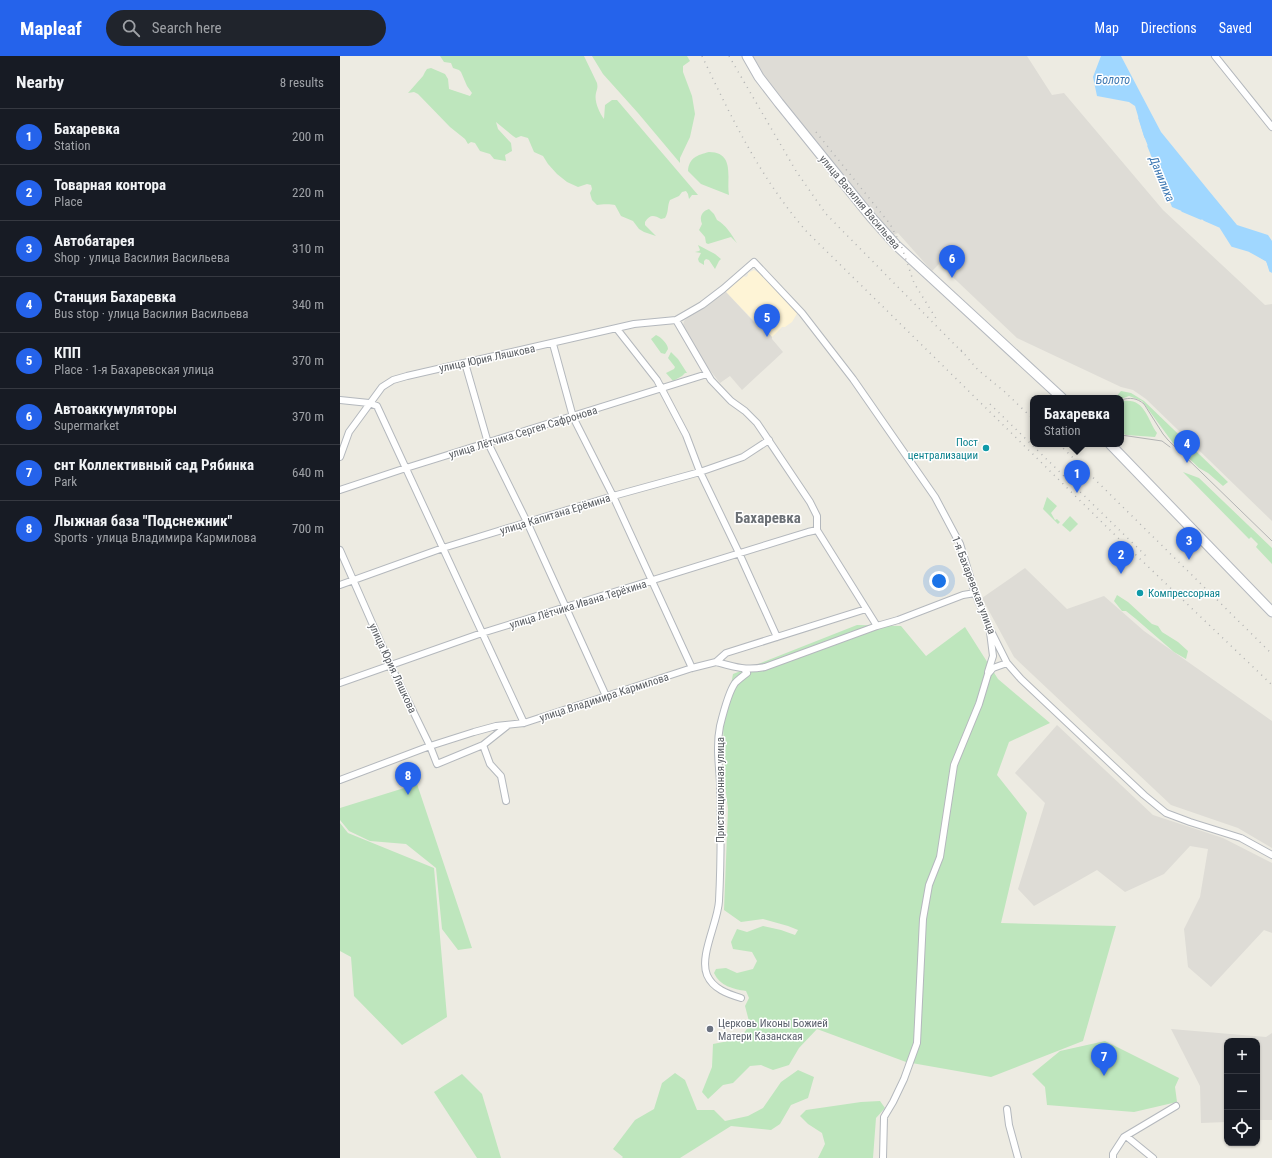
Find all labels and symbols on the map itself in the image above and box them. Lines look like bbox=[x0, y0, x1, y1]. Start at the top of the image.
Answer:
water label: Болото bbox=[1096, 73, 1130, 87]
street label: улица Василия Васильева bbox=[816, 153, 903, 252]
water label: Данилиха bbox=[1146, 153, 1177, 204]
pin: 6 bbox=[939, 245, 965, 278]
pin: 5 bbox=[754, 304, 780, 337]
street label: улица Юрия Ляшкова bbox=[438, 342, 536, 375]
street label: улица Лётчика Сергея Сафронова bbox=[447, 404, 599, 461]
pin: 4 bbox=[1174, 430, 1200, 463]
place label: Пост централизации bbox=[908, 436, 978, 462]
marker: Пост централизации bbox=[981, 443, 991, 453]
pin: 1 bbox=[1064, 460, 1090, 493]
street label: улица Капитана Ерёмина bbox=[498, 492, 612, 537]
district label: Бахаревка bbox=[735, 509, 801, 527]
pin: 3 bbox=[1176, 527, 1202, 560]
street label: 1-я Бахаревская улица bbox=[949, 534, 998, 636]
pin: 2 bbox=[1108, 541, 1134, 574]
your location bbox=[929, 571, 949, 591]
street label: улица Лётчика Ивана Терёхина bbox=[508, 577, 648, 632]
place label: Компрессорная bbox=[1148, 587, 1220, 600]
marker: Компрессорная bbox=[1135, 588, 1145, 598]
street label: улица Юрия Ляшкова bbox=[366, 621, 419, 715]
street label: улица Владимира Кармилова bbox=[538, 670, 670, 725]
street label: Пристанционная улица bbox=[714, 737, 727, 843]
pin: 8 bbox=[395, 762, 421, 795]
place label: Церковь Иконы Божией Матери Казанская bbox=[718, 1017, 828, 1043]
marker: Церковь Иконы Божией Матери Казанская bbox=[705, 1024, 715, 1034]
pin: 7 bbox=[1091, 1043, 1117, 1076]

